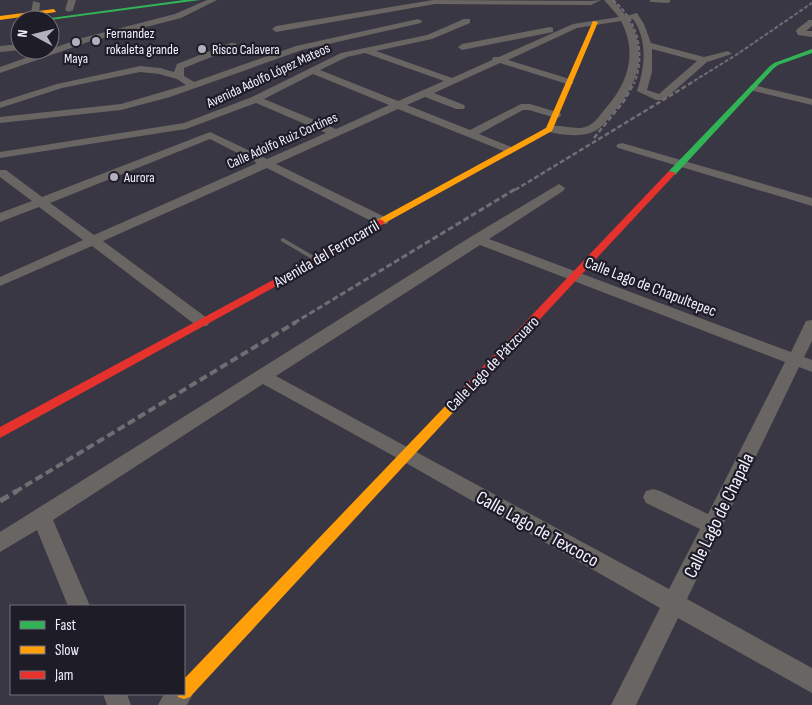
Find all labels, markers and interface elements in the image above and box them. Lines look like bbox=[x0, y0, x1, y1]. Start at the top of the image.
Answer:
north arrow bbox=[10, 10, 60, 60]
place label: Fernandez rokaleta grande bbox=[106, 25, 179, 58]
text: N bbox=[14, 29, 31, 38]
marker: Fernandez rokaleta grande bbox=[90, 35, 102, 47]
marker: Maya bbox=[70, 36, 82, 48]
street label: Avenida Adolfo López Mateos bbox=[203, 39, 333, 112]
place label: Risco Calavera bbox=[212, 41, 280, 58]
marker: Risco Calavera bbox=[196, 43, 208, 55]
place label: Maya bbox=[64, 50, 88, 67]
street label: Calle Adolfo Ruiz Cortínes bbox=[224, 108, 340, 172]
place label: Aurora bbox=[123, 169, 155, 186]
marker: Aurora bbox=[108, 171, 120, 183]
street label: Avenida del Ferrocarril bbox=[270, 216, 383, 293]
street label: Calle Lago de Chapultepec bbox=[582, 254, 719, 321]
street label: Calle Lago de Pátzcuaro bbox=[443, 312, 543, 416]
street label: Calle Lago de Chapala bbox=[679, 450, 759, 582]
street label: Calle Lago de Texcoco bbox=[472, 486, 603, 573]
legend bbox=[10, 605, 185, 695]
text: Fast bbox=[55, 616, 77, 635]
text: Slow bbox=[55, 641, 79, 660]
text: Jam bbox=[54, 666, 73, 685]

